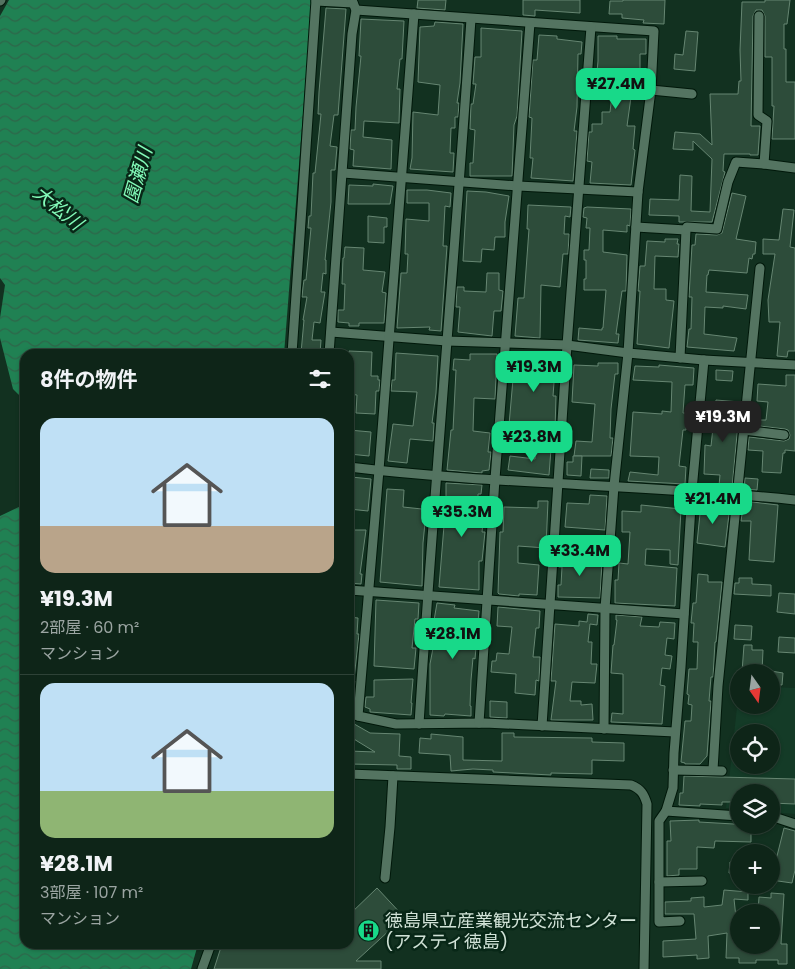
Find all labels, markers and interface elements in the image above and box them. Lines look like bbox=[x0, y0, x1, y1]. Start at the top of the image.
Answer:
pin: ¥27.4M bbox=[575, 68, 657, 110]
text: ¥27.4M bbox=[587, 72, 645, 95]
water label: 園瀬川 bbox=[117, 142, 159, 206]
water label: 大松川 bbox=[27, 180, 90, 238]
pin: ¥19.3M bbox=[493, 350, 575, 393]
text: ¥19.3M bbox=[506, 355, 562, 378]
text: 8件の物件 bbox=[40, 365, 138, 394]
icon: filters bbox=[306, 365, 334, 393]
pin: ¥19.3M bbox=[682, 400, 764, 443]
text: ¥19.3M bbox=[695, 405, 751, 428]
pin: ¥23.8M bbox=[491, 420, 573, 463]
text: ¥23.8M bbox=[502, 425, 562, 448]
icon: home bbox=[142, 450, 232, 540]
pin: ¥21.4M bbox=[672, 482, 754, 525]
text: ¥21.4M bbox=[685, 487, 741, 510]
pin: ¥35.3M bbox=[421, 496, 503, 538]
text: ¥35.3M bbox=[432, 500, 492, 523]
pin: ¥33.4M bbox=[539, 534, 621, 577]
text: ¥33.4M bbox=[550, 539, 610, 562]
text: ¥19.3M bbox=[40, 584, 113, 613]
text: 2部屋 · 60 m² bbox=[40, 616, 139, 639]
pin: ¥28.1M bbox=[412, 618, 494, 660]
text: ¥28.1M bbox=[425, 622, 481, 645]
text: マンション bbox=[40, 642, 120, 665]
north arrow bbox=[730, 664, 780, 714]
map controls bbox=[730, 664, 780, 954]
icon: home bbox=[142, 716, 232, 806]
button: locate bbox=[730, 724, 780, 774]
button: layers bbox=[730, 784, 780, 834]
button: + bbox=[730, 844, 780, 894]
text: ¥28.1M bbox=[40, 849, 113, 878]
text: 3部屋 · 107 m² bbox=[40, 881, 143, 904]
button: − bbox=[730, 904, 780, 954]
text: マンション bbox=[40, 907, 120, 930]
place label: 徳島県立産業観光交流センター (アスティ徳島) bbox=[385, 908, 637, 954]
building icon: 徳島県立産業観光交流センター (アスティ徳島) bbox=[357, 918, 381, 942]

